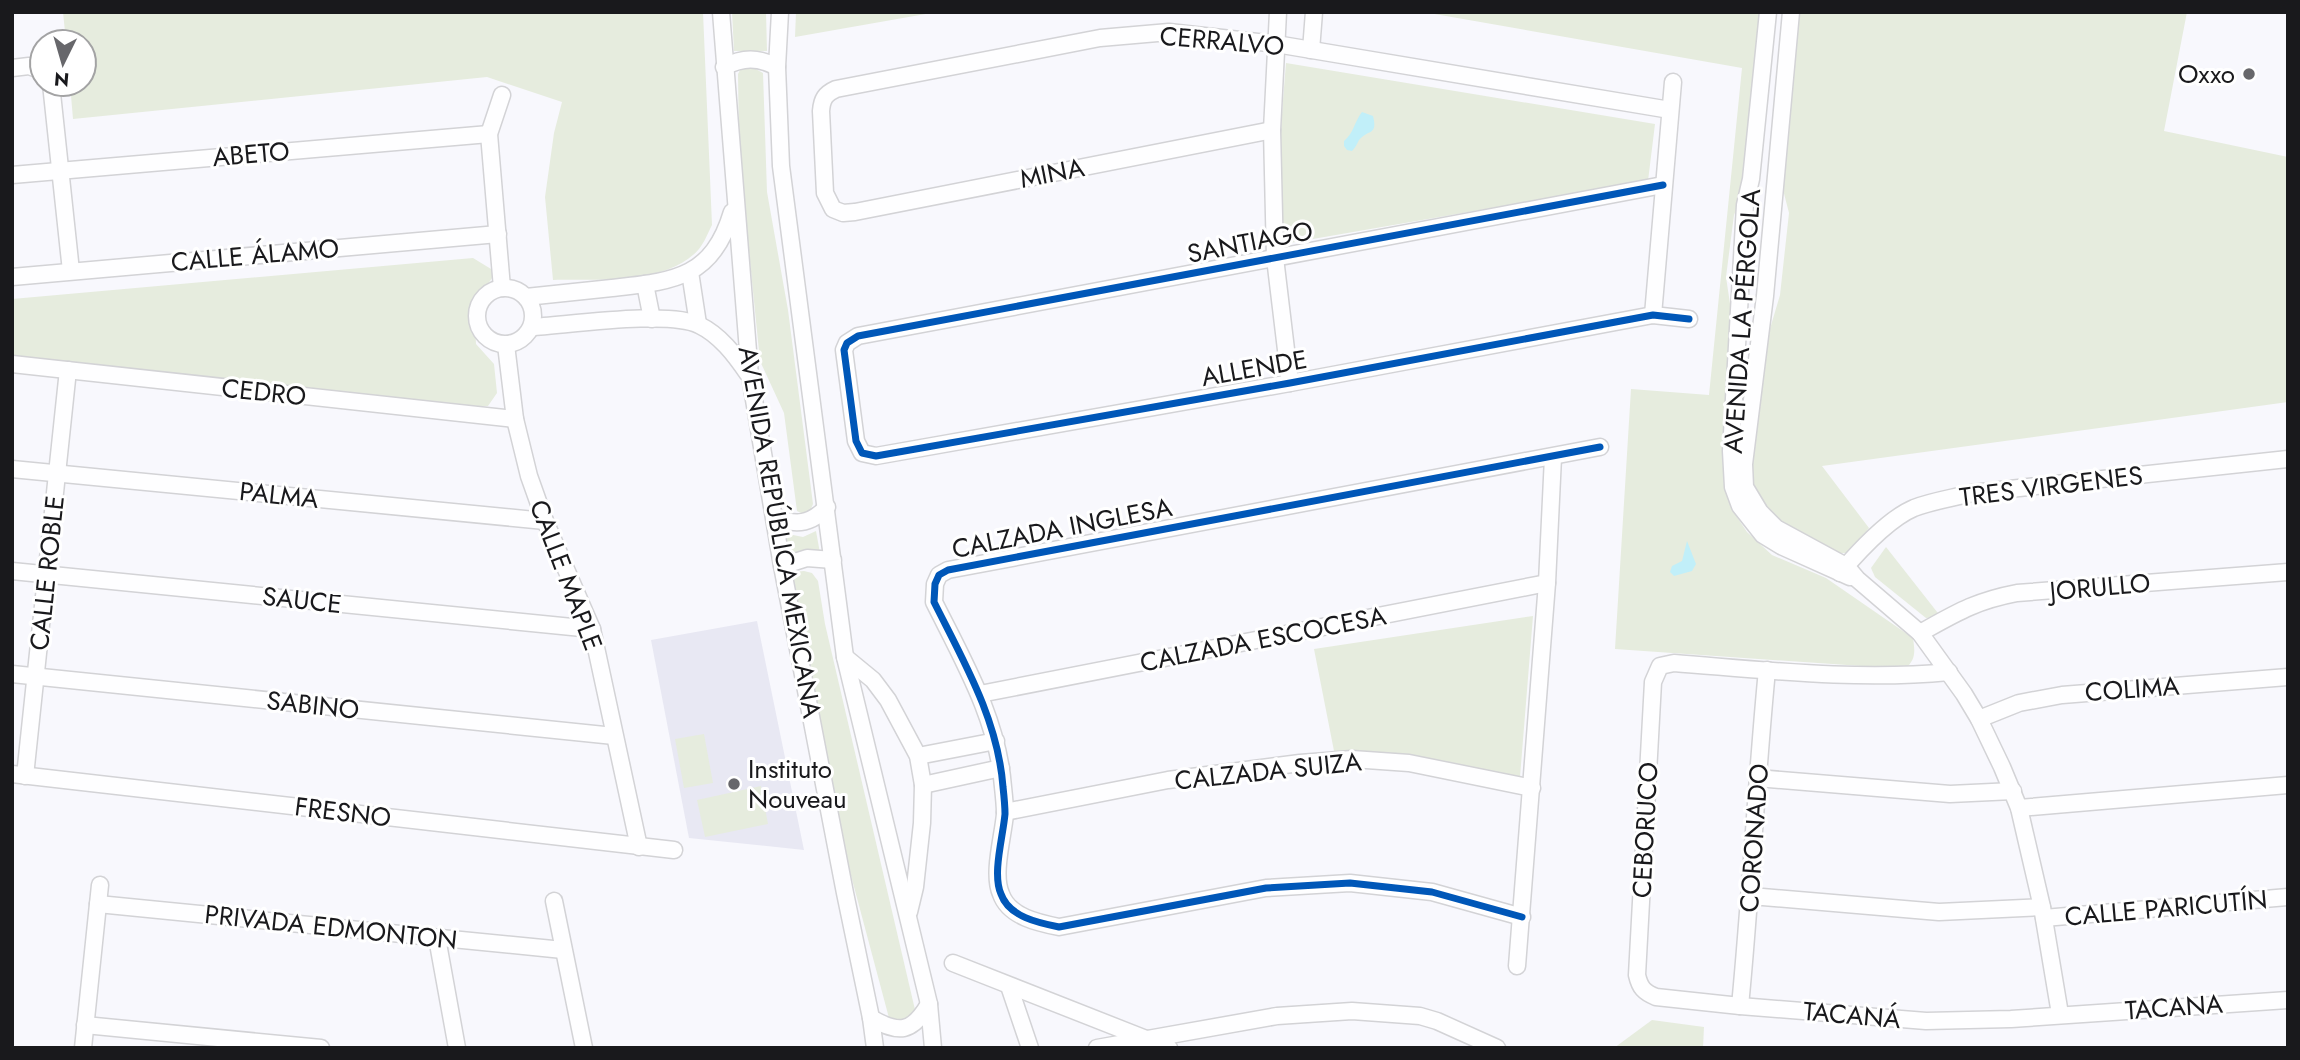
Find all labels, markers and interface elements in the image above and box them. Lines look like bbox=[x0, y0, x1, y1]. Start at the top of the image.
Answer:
street label: CERRALVO bbox=[1158, 17, 1286, 65]
north arrow bbox=[28, 28, 98, 98]
place label: Oxxo bbox=[2178, 55, 2235, 93]
text: N bbox=[53, 65, 70, 94]
marker: Oxxo bbox=[2241, 66, 2257, 82]
street label: ABETO bbox=[211, 132, 291, 176]
street label: MINA bbox=[1017, 148, 1088, 198]
street label: AVENIDA LA PÉRGOLA bbox=[1714, 187, 1770, 455]
street label: SANTIAGO bbox=[1184, 211, 1316, 273]
street label: CALLE ÁLAMO bbox=[169, 229, 341, 281]
street label: ALLENDE bbox=[1198, 340, 1310, 396]
street label: AVENIDA REPÚBLICA MEXICANA bbox=[729, 343, 832, 722]
street label: CEDRO bbox=[220, 369, 308, 415]
street label: TRES VIRGENES bbox=[1957, 456, 2145, 516]
street label: PALMA bbox=[237, 472, 321, 518]
street label: CALZADA INGLESA bbox=[949, 488, 1176, 568]
street label: CALLE ROBLE bbox=[20, 494, 74, 652]
street label: CALLE MAPLE bbox=[520, 494, 612, 656]
street label: JORULLO bbox=[2045, 564, 2152, 611]
street label: SAUCE bbox=[260, 577, 344, 623]
street label: CALZADA ESCOCESA bbox=[1137, 596, 1390, 681]
street label: COLIMA bbox=[2083, 667, 2181, 711]
street label: SABINO bbox=[265, 681, 361, 729]
street label: CALZADA SUIZA bbox=[1173, 742, 1364, 800]
place label: Instituto Nouveau bbox=[748, 750, 847, 818]
street label: CEBORUCO bbox=[1622, 761, 1668, 899]
street label: CORONADO bbox=[1730, 762, 1778, 914]
marker: Instituto Nouveau bbox=[726, 776, 742, 792]
street label: FRESNO bbox=[293, 787, 393, 837]
street label: CALLE PARICUTÍN bbox=[2063, 880, 2269, 936]
street label: PRIVADA EDMONTON bbox=[203, 895, 459, 959]
street label: TACANA bbox=[2124, 985, 2225, 1029]
street label: TACANÁ bbox=[1802, 992, 1903, 1038]

